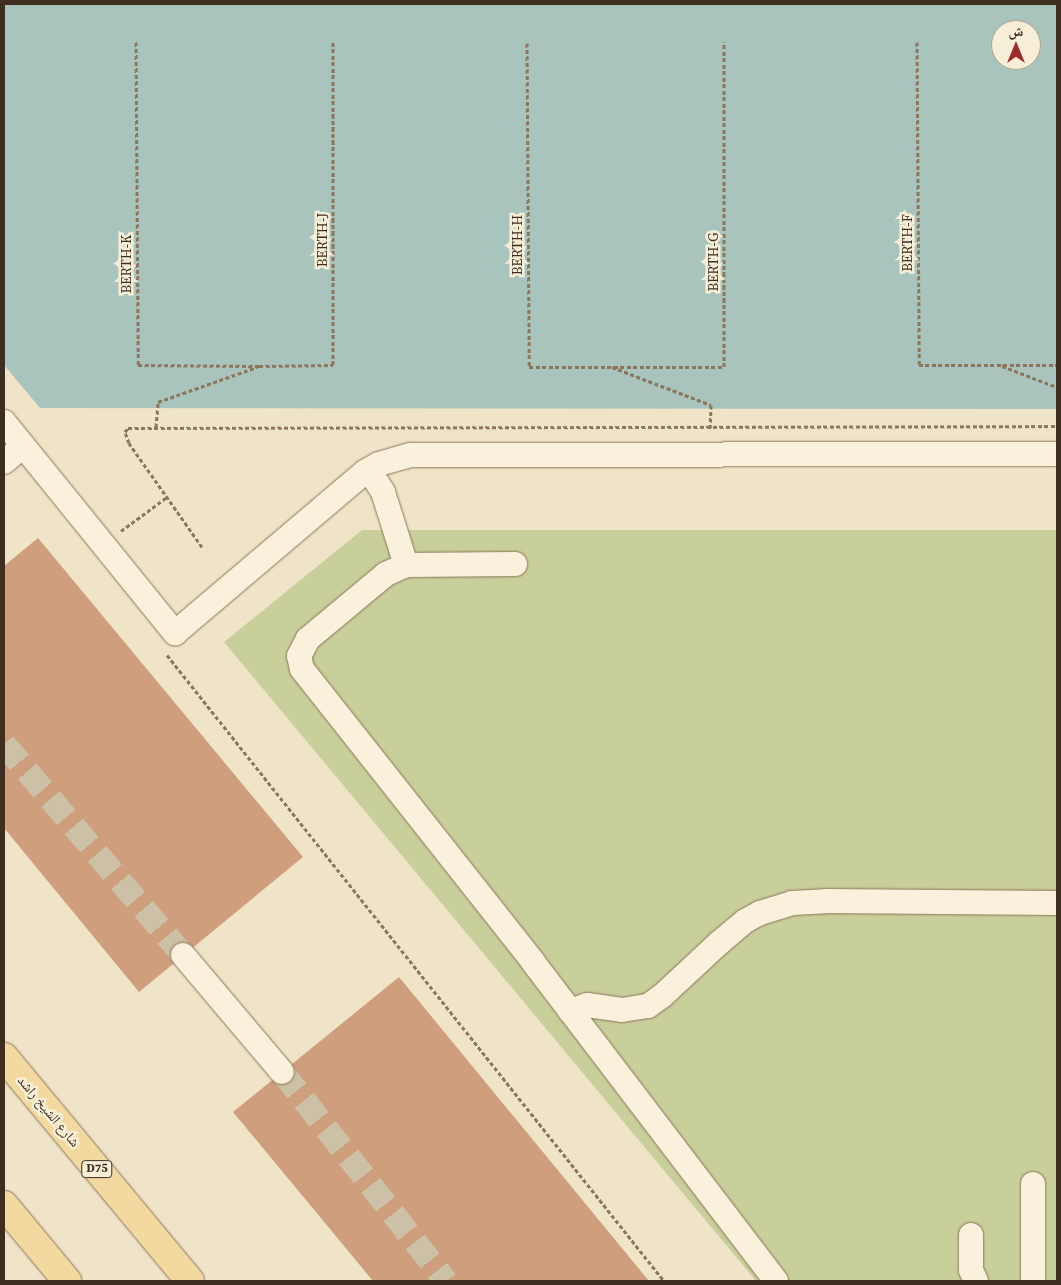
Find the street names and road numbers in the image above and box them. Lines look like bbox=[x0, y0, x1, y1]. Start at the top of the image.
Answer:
street label: BERTH-J bbox=[314, 213, 330, 267]
street label: BERTH-F bbox=[899, 214, 915, 272]
street label: BERTH-H bbox=[509, 215, 525, 275]
street label: BERTH-G bbox=[705, 232, 721, 292]
street label: BERTH-K bbox=[118, 235, 134, 293]
street label: شارع الشيخ راشد bbox=[14, 1072, 84, 1150]
road number: D75 bbox=[81, 1160, 113, 1178]

